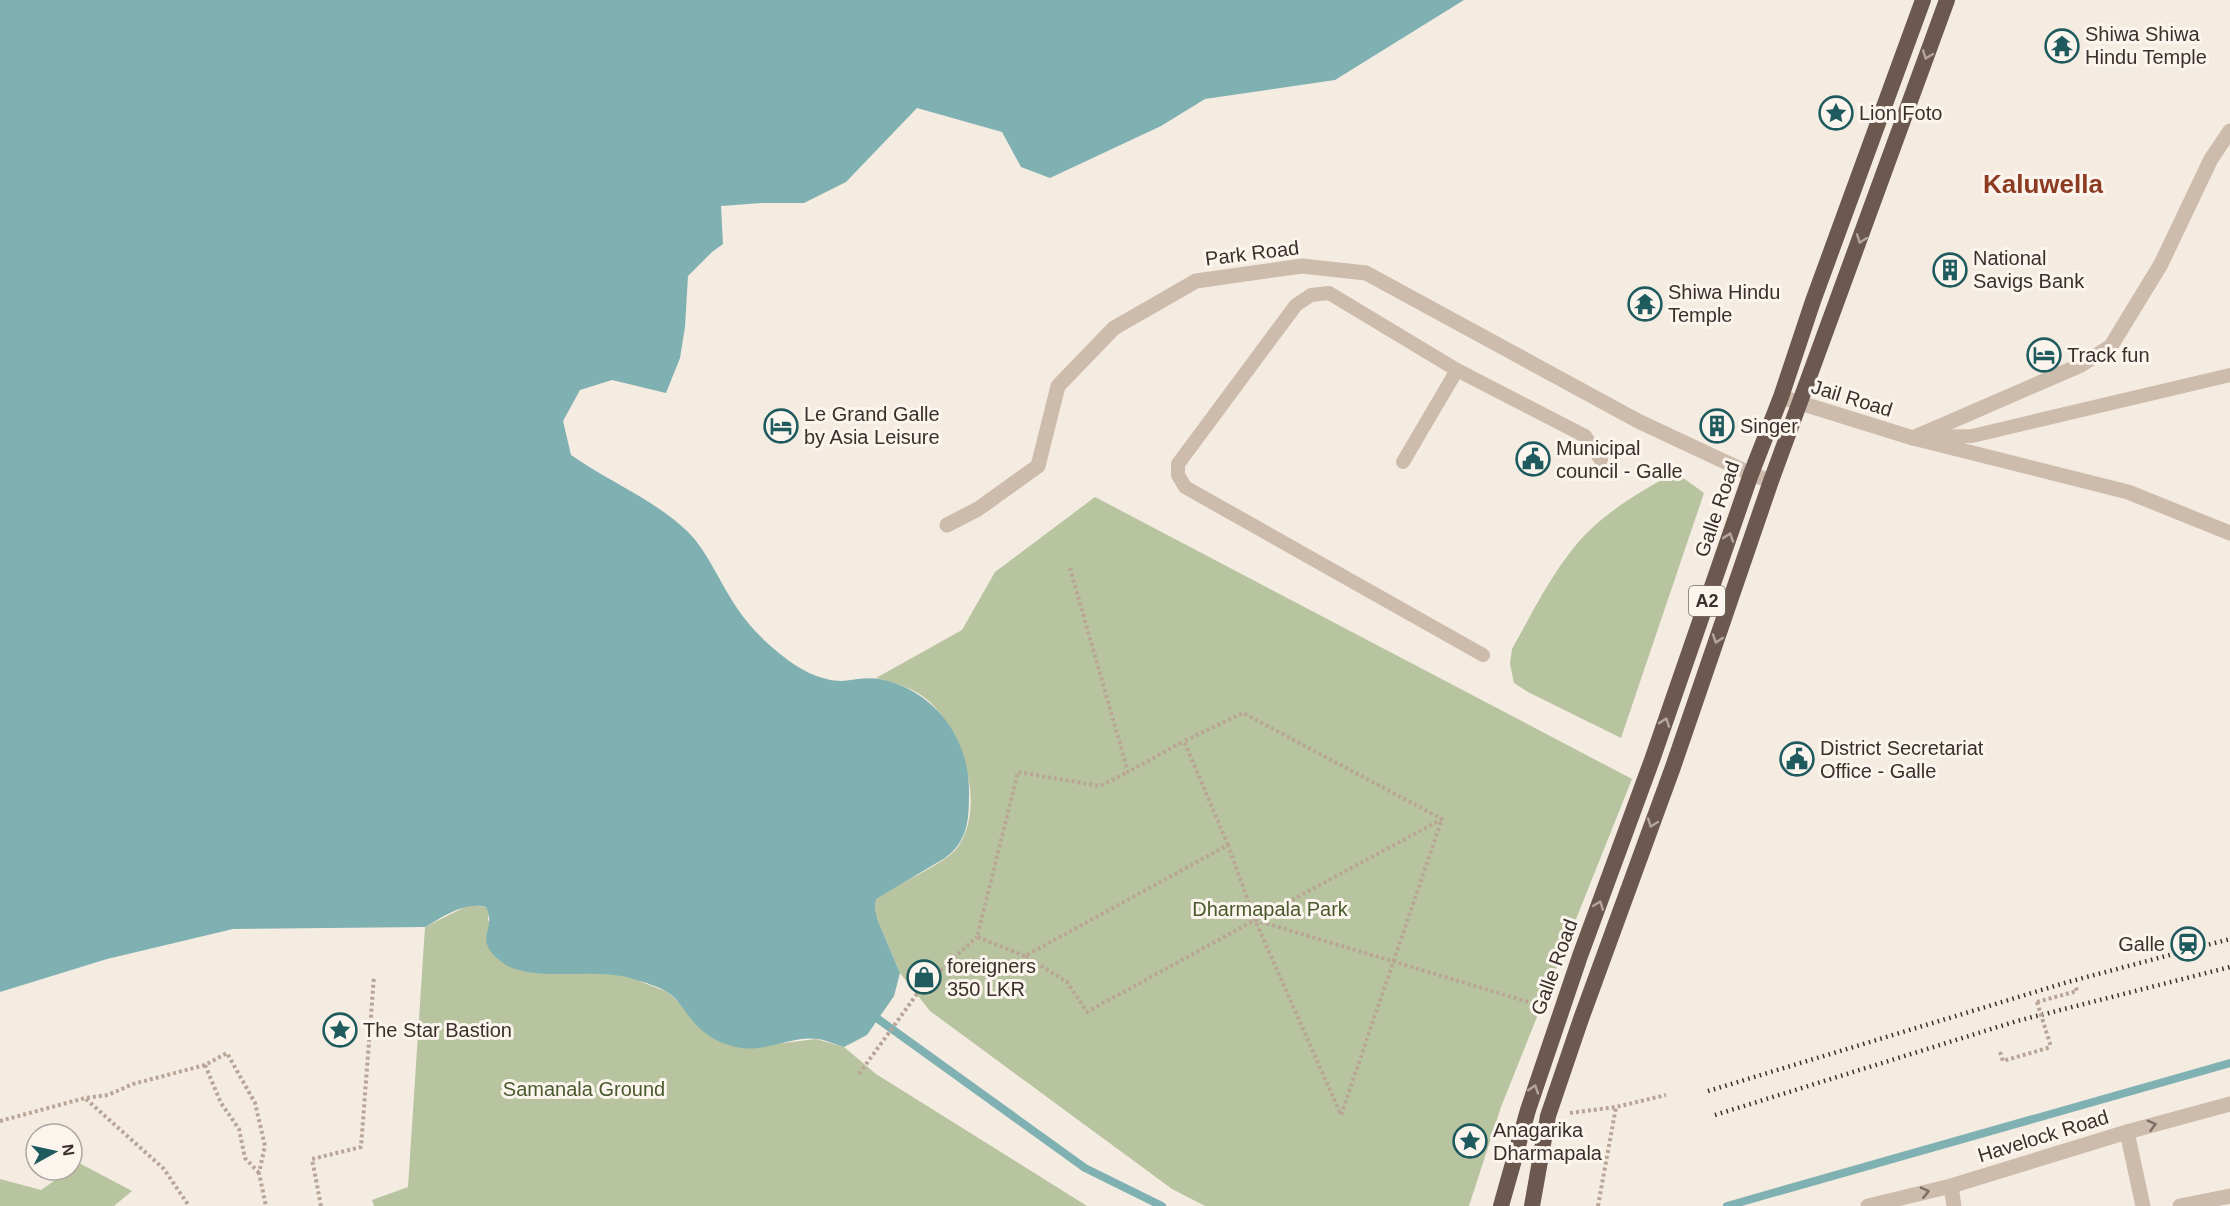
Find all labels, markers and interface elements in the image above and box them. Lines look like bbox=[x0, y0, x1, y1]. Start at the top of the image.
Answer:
place label: Shiwa Shiwa Hindu Temple bbox=[2085, 23, 2207, 68]
temple icon: Shiwa Shiwa Hindu Temple bbox=[2044, 28, 2080, 64]
one-way arrow bbox=[1921, 49, 1934, 60]
place icon: Lion Foto bbox=[1818, 95, 1854, 131]
place label: Lion Foto bbox=[1859, 102, 1942, 124]
district label: Kaluwella bbox=[1983, 169, 2104, 199]
one-way arrow bbox=[1855, 233, 1868, 243]
street label: Park Road bbox=[1204, 236, 1300, 270]
place label: National Savigs Bank bbox=[1973, 247, 2085, 292]
building icon: National Savigs Bank bbox=[1932, 252, 1968, 288]
place label: Shiwa Hindu Temple bbox=[1668, 281, 1780, 326]
temple icon: Shiwa Hindu Temple bbox=[1627, 286, 1663, 322]
hotel icon: Track fun bbox=[2026, 337, 2062, 373]
place label: Track fun bbox=[2067, 344, 2150, 366]
street label: Jail Road bbox=[1809, 375, 1895, 421]
place label: Le Grand Galle by Asia Leisure bbox=[804, 403, 940, 448]
hotel icon: Le Grand Galle by Asia Leisure bbox=[763, 408, 799, 444]
building icon: Singer bbox=[1699, 408, 1735, 444]
place label: Singer bbox=[1740, 415, 1798, 437]
place label: Municipal council - Galle bbox=[1556, 437, 1683, 482]
public building icon: Municipal council - Galle bbox=[1515, 441, 1551, 477]
street label: Galle Road bbox=[1690, 458, 1744, 560]
one-way arrow bbox=[1721, 533, 1734, 543]
road number: A2 bbox=[1689, 586, 1725, 616]
one-way arrow bbox=[1711, 633, 1724, 644]
one-way arrow bbox=[1658, 717, 1671, 728]
place label: District Secretariat Office - Galle bbox=[1820, 737, 1984, 782]
public building icon: District Secretariat Office - Galle bbox=[1779, 741, 1815, 777]
one-way arrow bbox=[1647, 818, 1660, 828]
park label: Dharmapala Park bbox=[1192, 898, 1349, 920]
one-way arrow bbox=[1592, 900, 1604, 911]
street label: Galle Road bbox=[1527, 916, 1581, 1018]
station icon: Galle bbox=[2170, 926, 2206, 962]
place label: Galle bbox=[2118, 933, 2165, 955]
place label: foreigners 350 LKR bbox=[947, 955, 1036, 1000]
shop icon: foreigners 350 LKR bbox=[906, 959, 942, 995]
place icon: The Star Bastion bbox=[322, 1012, 358, 1048]
place label: The Star Bastion bbox=[363, 1019, 512, 1041]
park label: Samanala Ground bbox=[503, 1078, 665, 1100]
one-way arrow bbox=[1527, 1084, 1540, 1095]
street label: Havelock Road bbox=[1975, 1106, 2111, 1166]
place label: Anagarika Dharmapala bbox=[1493, 1119, 1603, 1164]
one-way arrow bbox=[2147, 1120, 2157, 1133]
north arrow bbox=[24, 1122, 84, 1182]
place icon: Anagarika Dharmapala bbox=[1452, 1123, 1488, 1159]
text: N bbox=[59, 1143, 78, 1157]
one-way arrow bbox=[1920, 1187, 1930, 1200]

